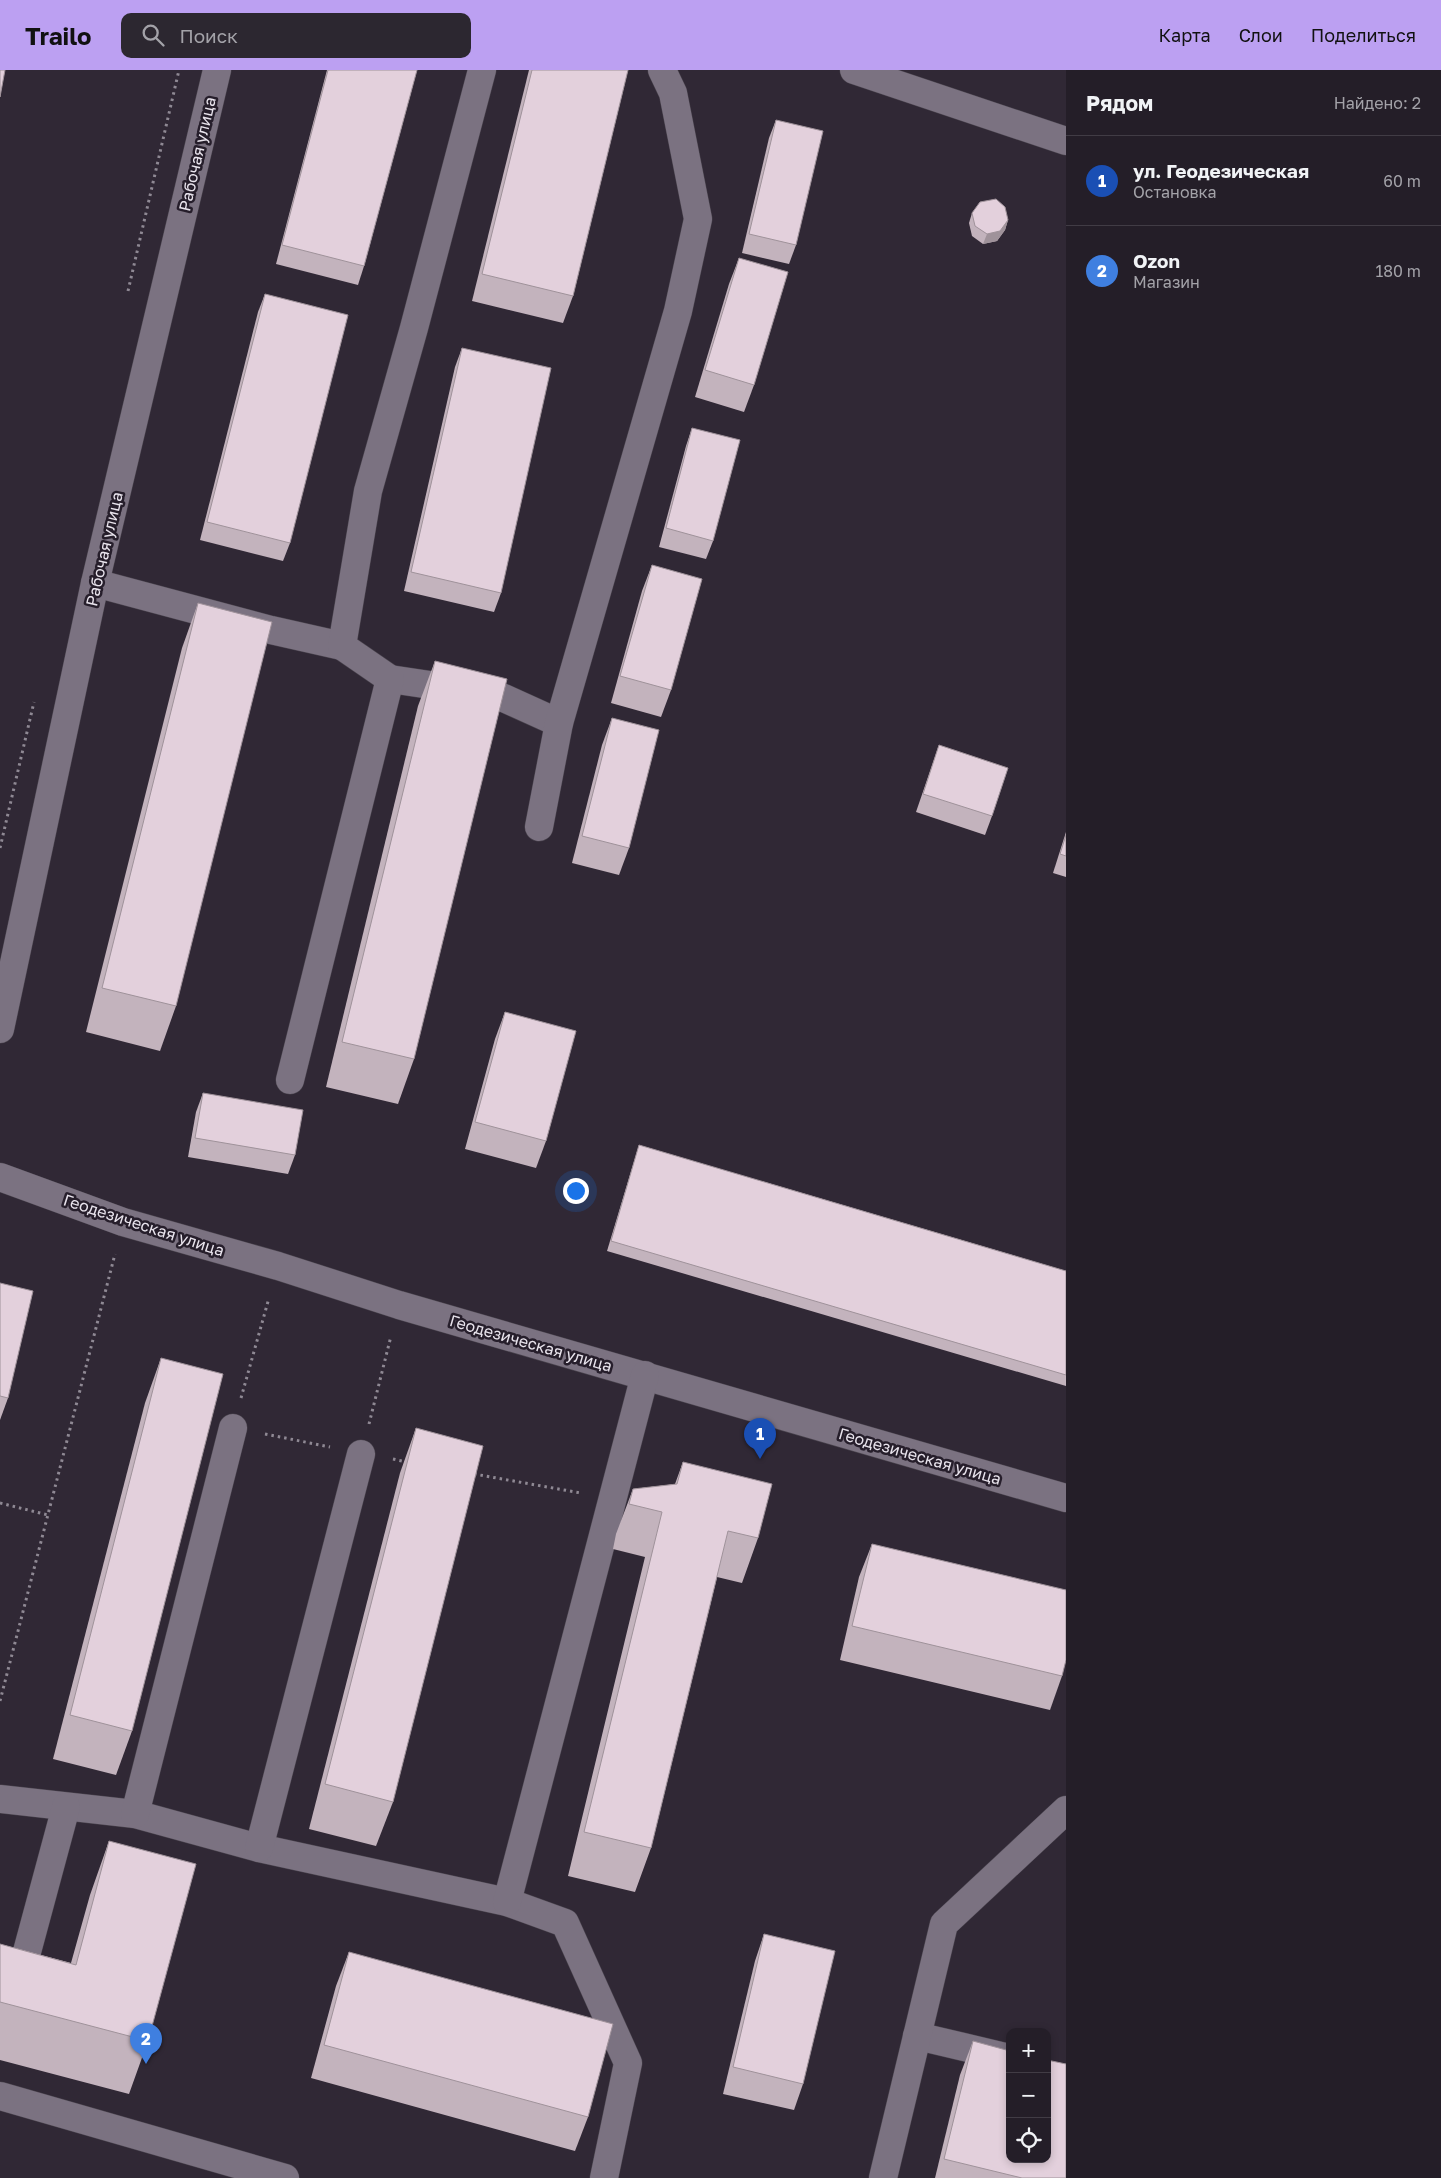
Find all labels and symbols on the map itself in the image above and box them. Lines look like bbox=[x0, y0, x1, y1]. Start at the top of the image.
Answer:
street label: Рабочая улица bbox=[174, 95, 220, 213]
street label: Рабочая улица bbox=[81, 490, 127, 608]
your location bbox=[563, 1178, 589, 1204]
street label: Геодезическая улица bbox=[61, 1190, 227, 1260]
street label: Геодезическая улица bbox=[447, 1310, 615, 1376]
pin: 1 bbox=[744, 1418, 776, 1459]
street label: Геодезическая улица bbox=[836, 1423, 1004, 1489]
pin: 2 bbox=[130, 2023, 162, 2064]

